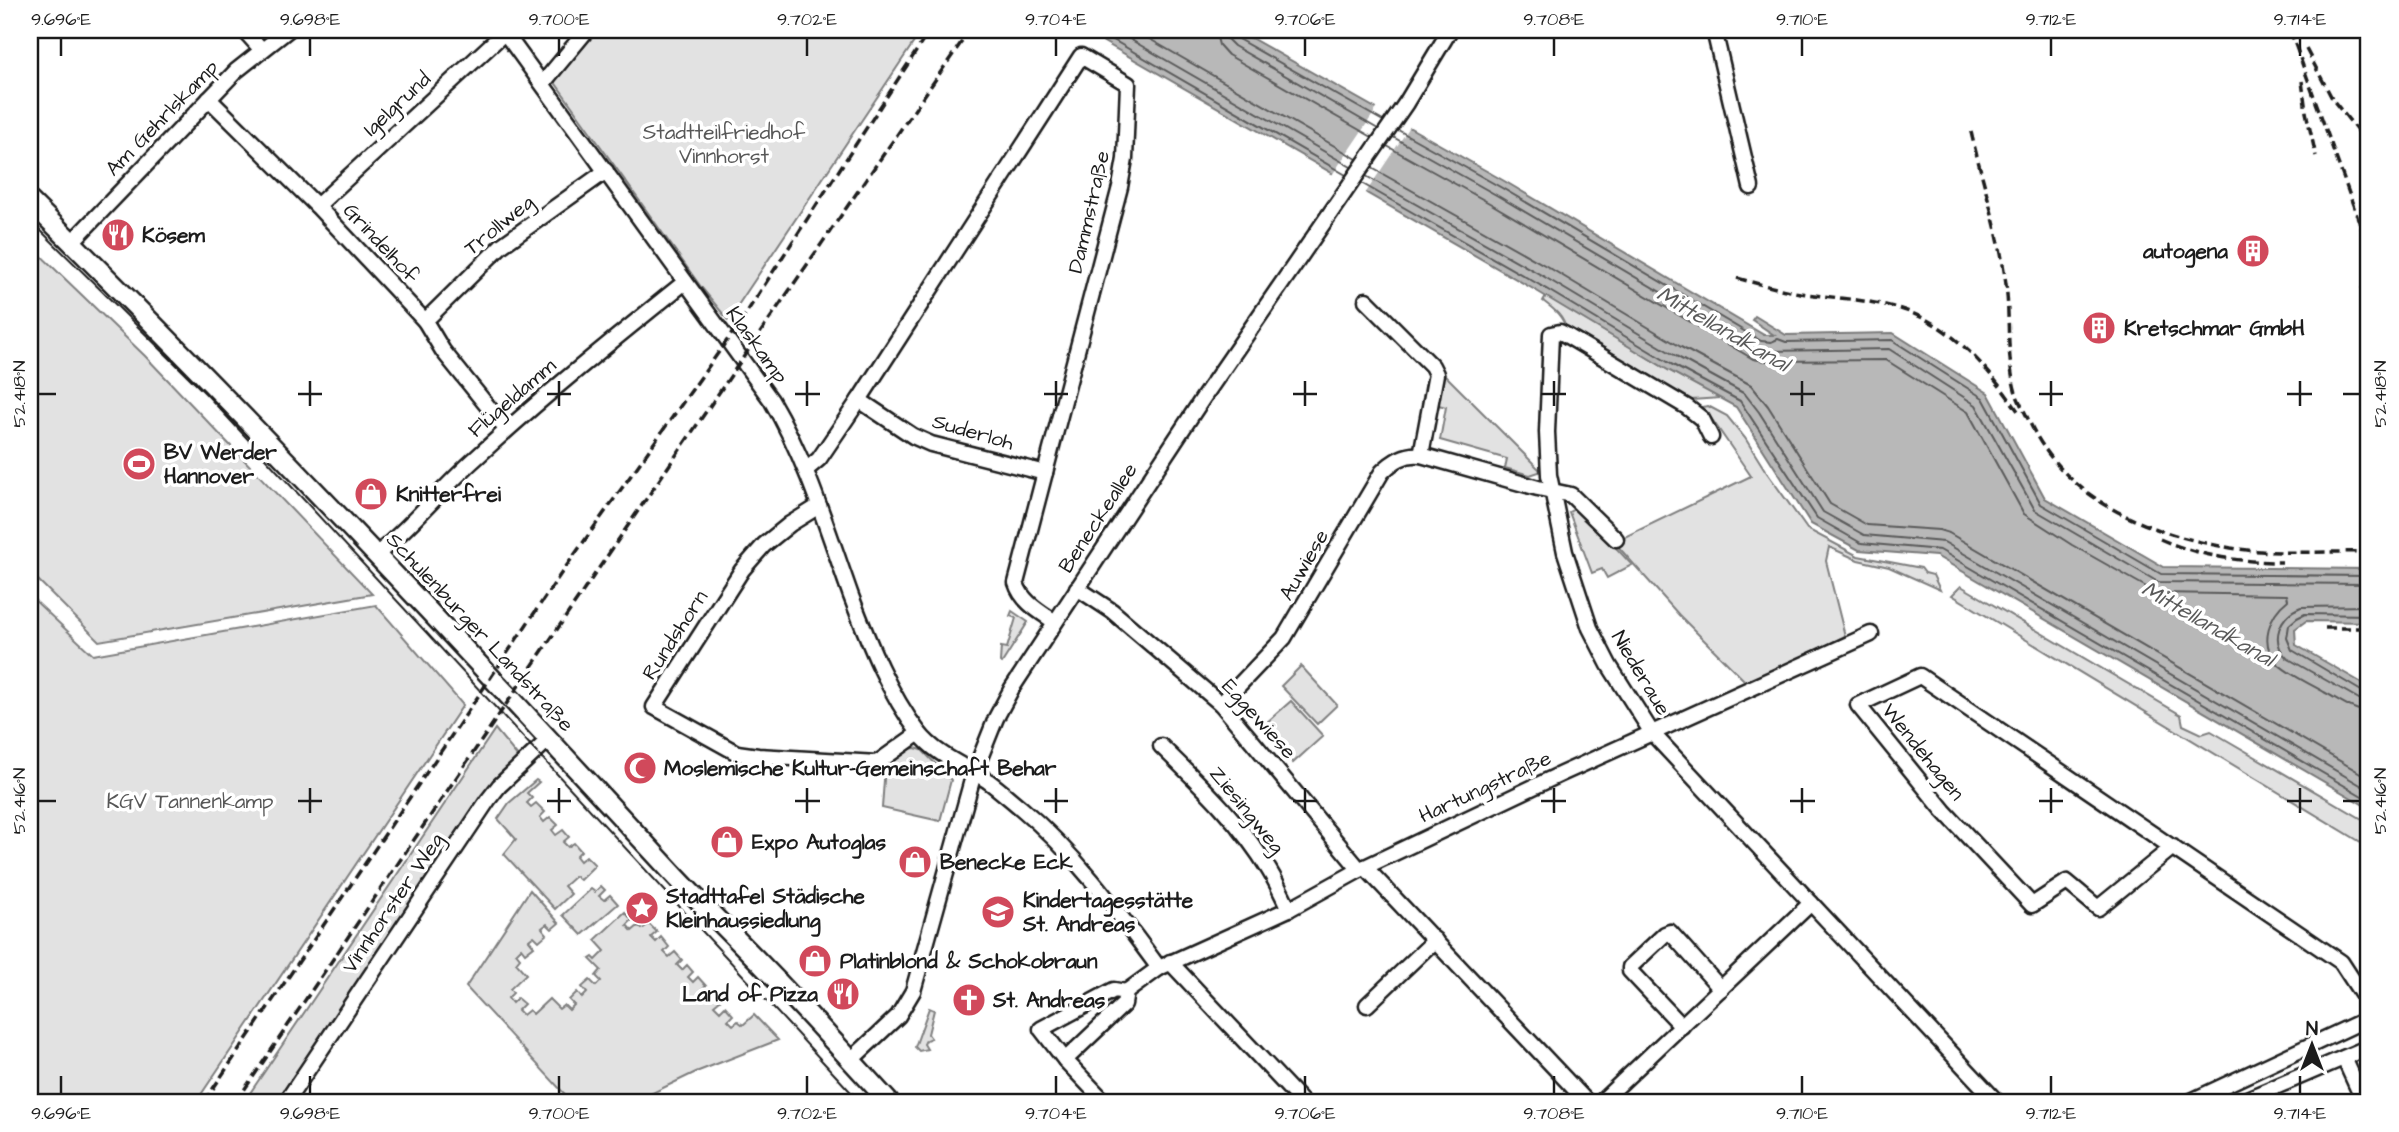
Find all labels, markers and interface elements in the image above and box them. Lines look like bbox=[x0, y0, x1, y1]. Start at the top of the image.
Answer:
text: 9.696°E bbox=[31, 7, 91, 32]
text: 9.698°E bbox=[280, 7, 341, 32]
text: 9.700°E bbox=[528, 7, 590, 32]
text: 9.702°E bbox=[777, 7, 837, 32]
text: 9.704°E bbox=[1025, 7, 1087, 32]
text: 9.706°E bbox=[1274, 7, 1336, 32]
text: 9.708°E bbox=[1523, 7, 1585, 32]
text: 9.710°E bbox=[1776, 7, 1828, 32]
text: 9.712°E bbox=[2025, 7, 2077, 32]
text: 9.714°E bbox=[2273, 7, 2327, 32]
street label: Am Gehrlskamp bbox=[99, 53, 226, 183]
street label: Igelgrund bbox=[357, 65, 439, 144]
park label: Stadtteilfriedhof Vinnhorst bbox=[643, 118, 806, 171]
street label: Dammstraße bbox=[1061, 148, 1117, 276]
street label: Trollweg bbox=[458, 188, 541, 264]
street label: Grindelhof bbox=[336, 197, 426, 290]
restaurant icon: Kösem bbox=[99, 216, 137, 254]
place label: Kösem bbox=[142, 221, 205, 250]
building icon: autogena bbox=[2234, 232, 2272, 270]
place label: autogena bbox=[2142, 237, 2228, 268]
water label: Mittellandkanal bbox=[1651, 278, 1798, 382]
street label: Klaskamp bbox=[718, 301, 795, 390]
building icon: Kretschmar GmbH bbox=[2080, 309, 2118, 347]
place label: Kretschmar GmbH bbox=[2124, 314, 2305, 343]
street label: Flügeldamm bbox=[462, 351, 564, 446]
text: 52.418°N bbox=[7, 360, 32, 428]
text: 52.418°N bbox=[2368, 360, 2393, 428]
street label: Suderloh bbox=[929, 407, 1018, 458]
place label: BV Werder Hannover bbox=[164, 438, 277, 491]
sports icon: BV Werder Hannover bbox=[120, 445, 158, 483]
street label: Beneckeallee bbox=[1052, 457, 1144, 579]
shop icon: Knitterfrei bbox=[352, 475, 390, 513]
place label: Knitterfrei bbox=[396, 480, 502, 509]
street label: Auwiese bbox=[1272, 524, 1336, 606]
street label: Schulenburger Landstraße bbox=[378, 526, 580, 740]
water label: Mittellandkanal bbox=[2136, 573, 2283, 677]
street label: Rundshorn bbox=[635, 584, 715, 686]
street label: Niederaue bbox=[1604, 625, 1678, 721]
street label: Eggewiese bbox=[1214, 673, 1303, 767]
street label: Wendehagen bbox=[1873, 697, 1971, 808]
street label: Hartungstraße bbox=[1414, 744, 1557, 832]
mosque icon: Moslemische Kultur-Gemeinschaft Behar bbox=[621, 749, 659, 787]
place label: Moslemische Kultur-Gemeinschaft Behar bbox=[664, 754, 1057, 783]
street label: Ziesingweg bbox=[1201, 760, 1291, 861]
text: 52.416°N bbox=[7, 768, 32, 834]
text: 52.416°N bbox=[2368, 768, 2393, 834]
park label: KGV Tannenkamp bbox=[106, 787, 274, 817]
shop icon: Expo Autoglas bbox=[708, 823, 746, 861]
street label: Vinnhorster Weg bbox=[335, 827, 452, 980]
place label: Expo Autoglas bbox=[752, 828, 886, 859]
shop icon: Benecke Eck bbox=[896, 843, 934, 881]
place label: Benecke Eck bbox=[940, 848, 1073, 877]
place label: Stadttafel Städische Kleinhaussiedlung bbox=[665, 882, 865, 937]
place label: Kindertagesstätte St. Andreas bbox=[1022, 886, 1194, 939]
place icon: Stadttafel Städische Kleinhaussiedlung bbox=[623, 889, 661, 927]
school or university icon: Kindertagesstätte St. Andreas bbox=[979, 893, 1017, 931]
shop icon: Platinblond & Schokobraun bbox=[796, 942, 834, 980]
place label: Platinblond & Schokobraun bbox=[840, 947, 1098, 976]
restaurant icon: Land of Pizza bbox=[824, 975, 862, 1013]
place label: Land of Pizza bbox=[682, 980, 818, 1009]
church icon: St. Andreas bbox=[950, 981, 988, 1019]
place label: St. Andreas bbox=[992, 986, 1106, 1015]
north arrow bbox=[2276, 1010, 2346, 1080]
text: N bbox=[2306, 1016, 2318, 1043]
text: 9.696°E bbox=[31, 1101, 91, 1126]
text: 9.698°E bbox=[280, 1101, 341, 1126]
text: 9.700°E bbox=[528, 1101, 590, 1126]
text: 9.702°E bbox=[777, 1101, 837, 1126]
text: 9.704°E bbox=[1025, 1101, 1087, 1126]
text: 9.706°E bbox=[1274, 1101, 1336, 1126]
text: 9.708°E bbox=[1523, 1101, 1585, 1126]
text: 9.710°E bbox=[1776, 1101, 1828, 1126]
text: 9.712°E bbox=[2025, 1101, 2077, 1126]
text: 9.714°E bbox=[2273, 1101, 2327, 1126]

